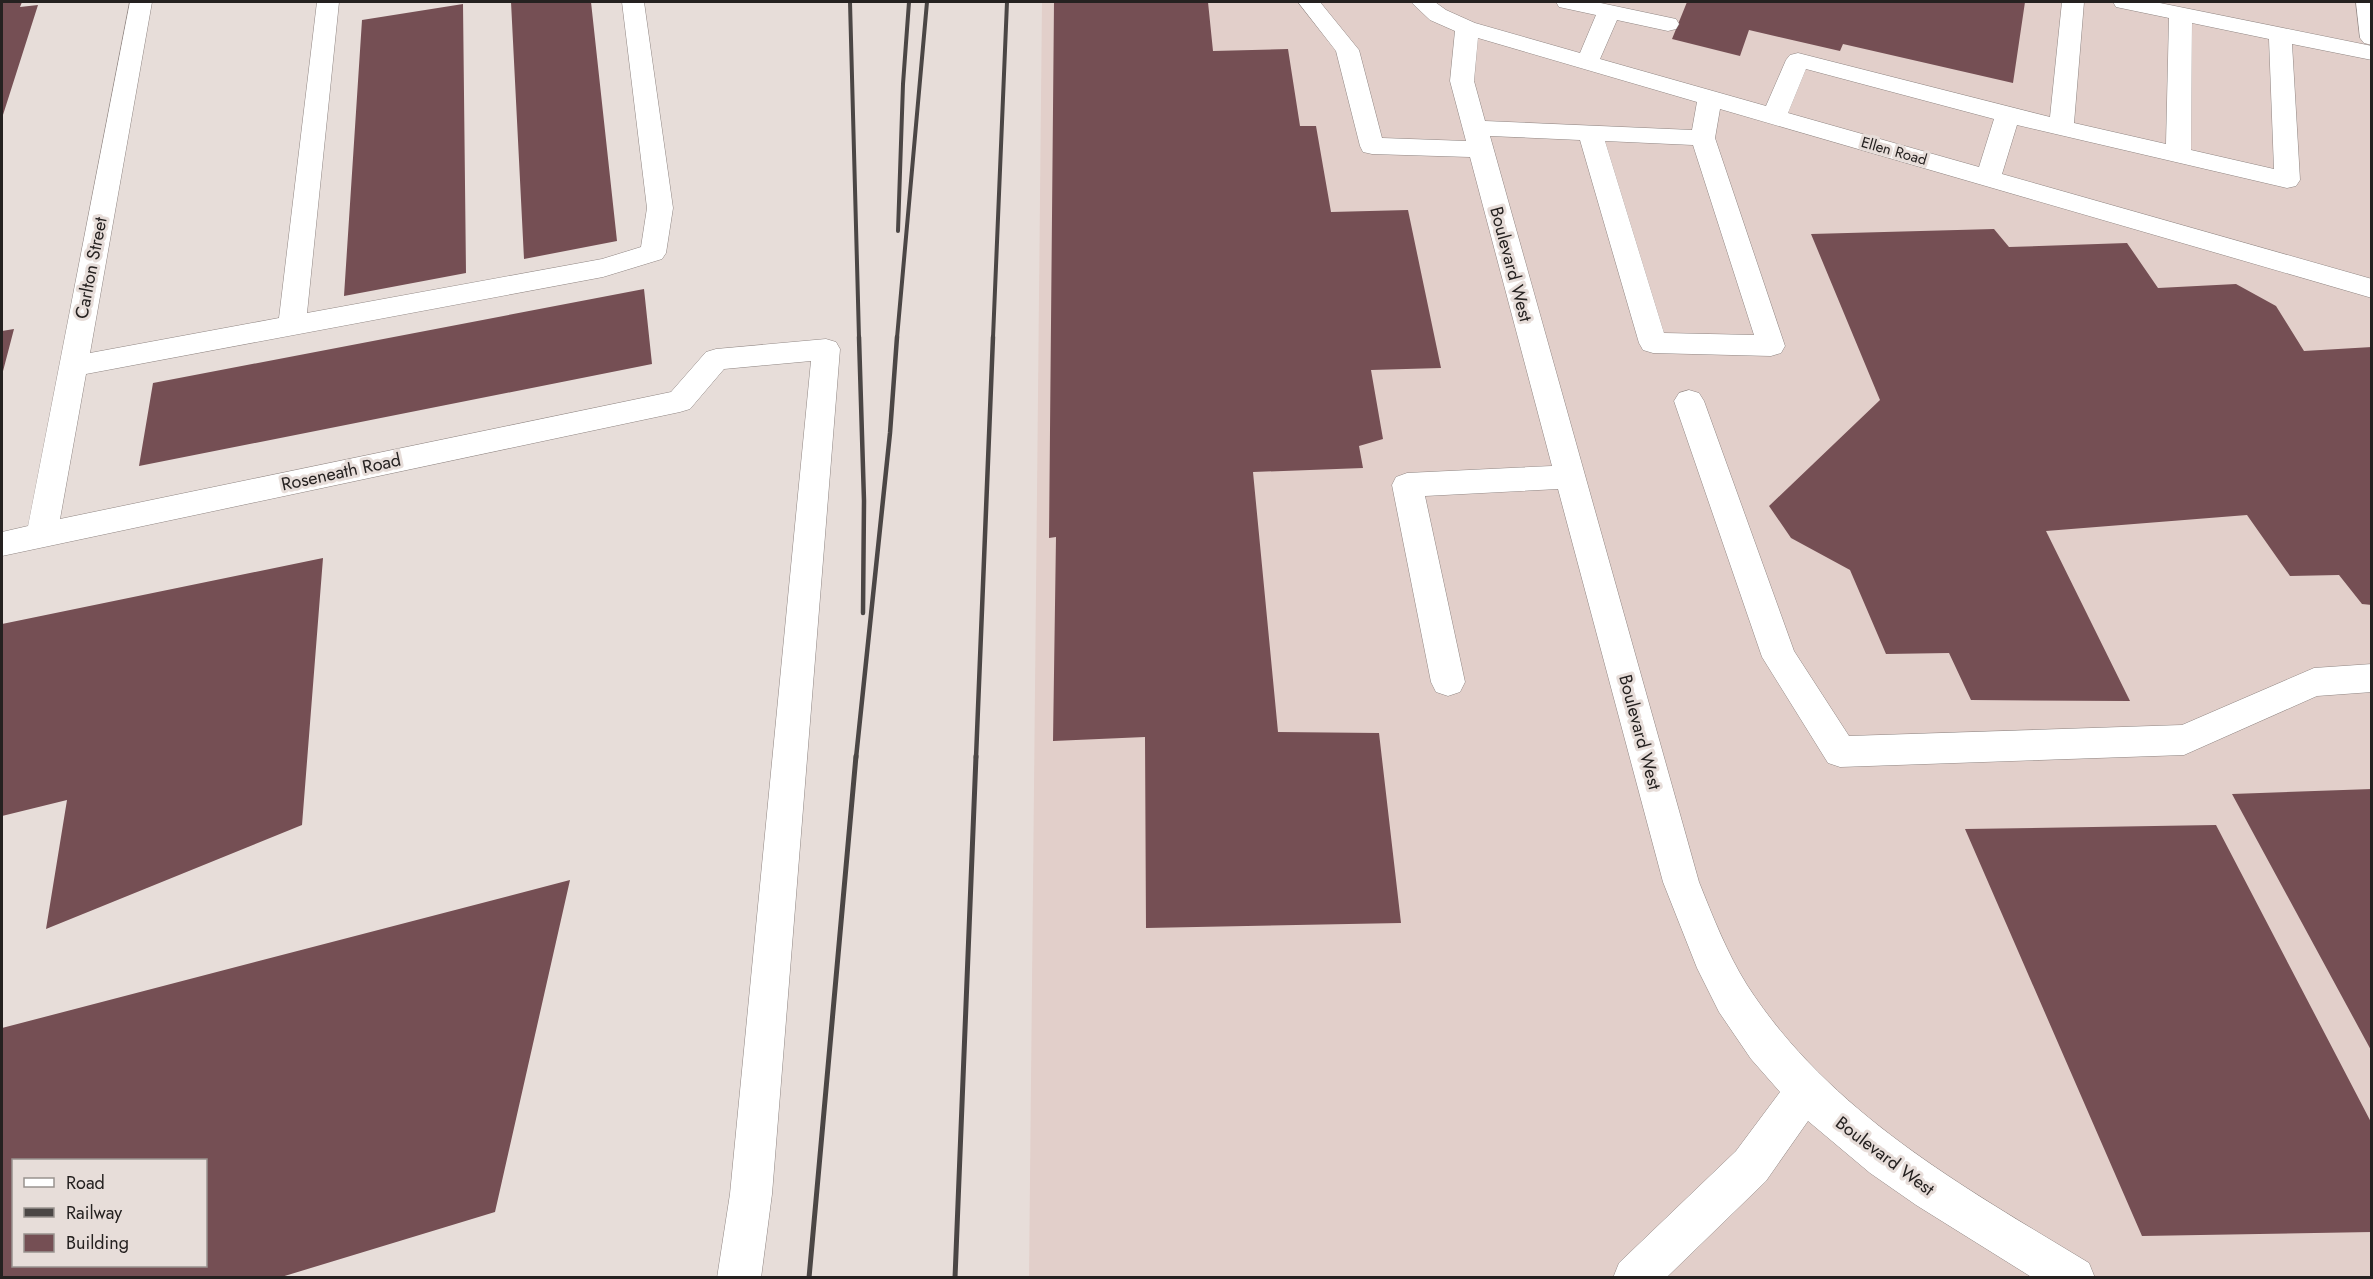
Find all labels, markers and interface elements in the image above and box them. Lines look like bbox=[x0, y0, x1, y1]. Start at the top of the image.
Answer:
street label: Ellen Road bbox=[1858, 131, 1930, 171]
street label: Boulevard West bbox=[1483, 204, 1539, 325]
street label: Carlton Street bbox=[68, 214, 114, 321]
street label: Roseneath Road bbox=[279, 447, 403, 497]
street label: Boulevard West bbox=[1612, 672, 1668, 793]
street label: Boulevard West bbox=[1830, 1110, 1941, 1202]
legend bbox=[12, 1159, 207, 1267]
text: Road bbox=[66, 1170, 105, 1196]
text: Railway bbox=[66, 1200, 122, 1226]
text: Building bbox=[66, 1230, 129, 1256]

